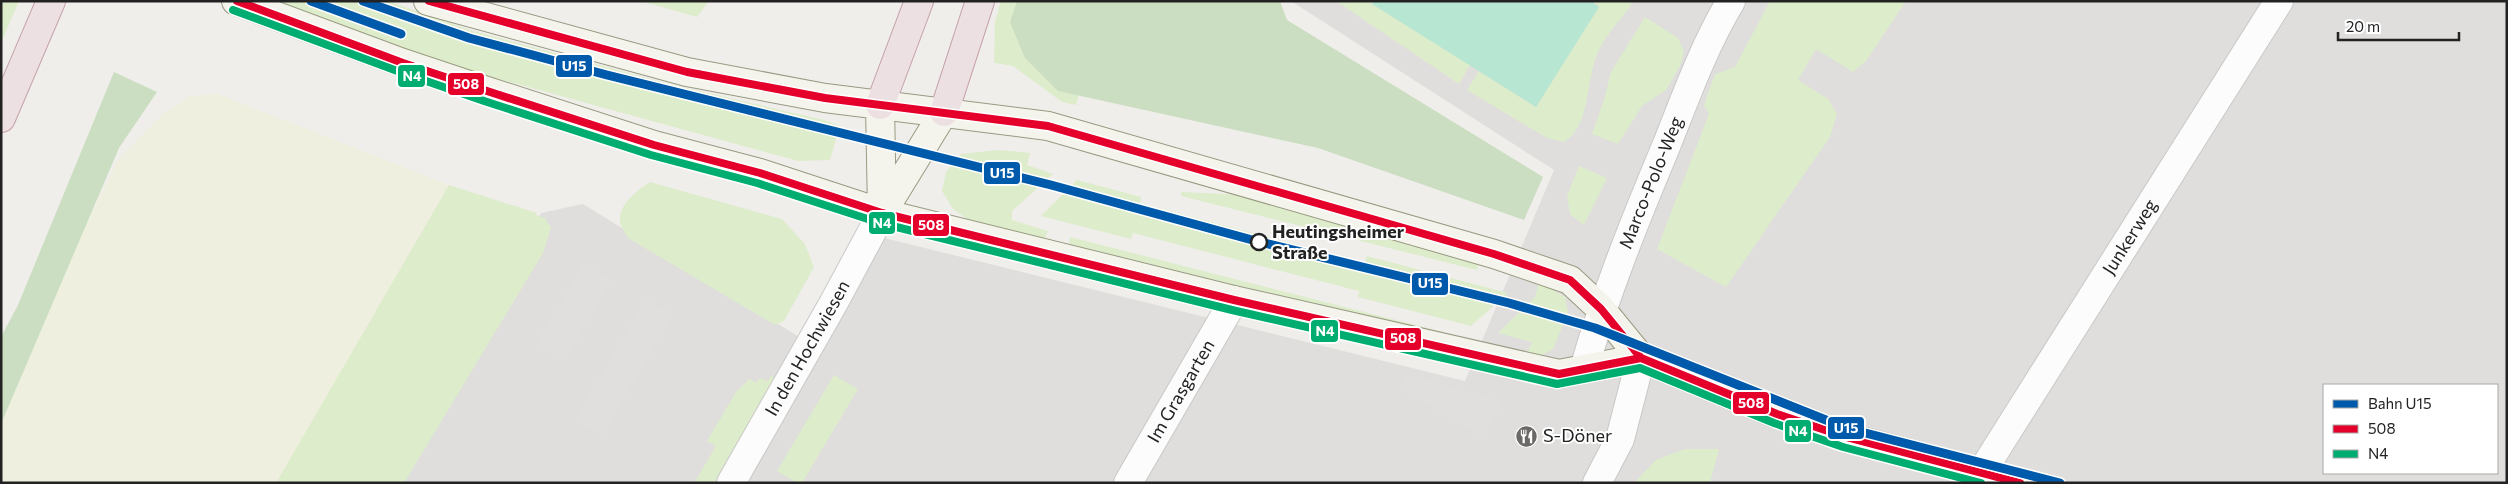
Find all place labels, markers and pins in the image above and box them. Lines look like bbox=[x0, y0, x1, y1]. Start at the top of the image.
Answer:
place label: Heutingsheimer Straße bbox=[1272, 220, 1405, 263]
marker: Heutingsheimer Straße bbox=[1250, 233, 1268, 251]
restaurant icon: S-Döner bbox=[1515, 424, 1539, 448]
place label: S-Döner bbox=[1543, 424, 1612, 446]

